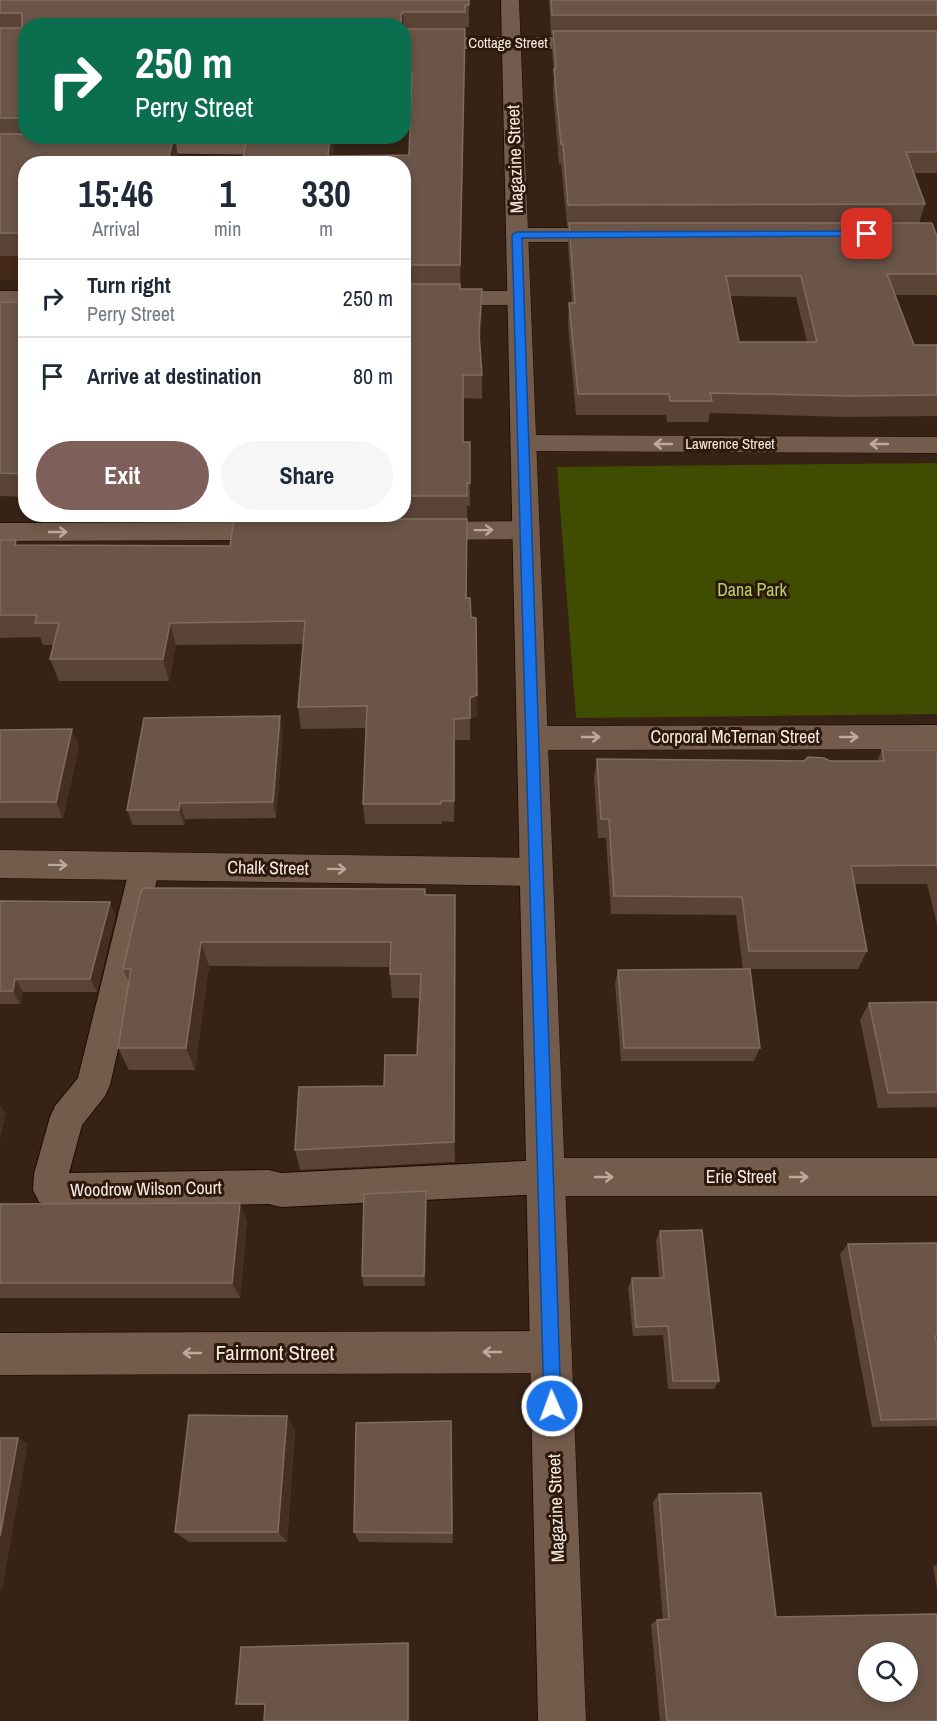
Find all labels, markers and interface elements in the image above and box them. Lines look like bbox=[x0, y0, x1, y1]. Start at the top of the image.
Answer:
street label: Cottage Street bbox=[468, 32, 548, 53]
text: 250 m bbox=[135, 35, 233, 91]
icon: right bbox=[36, 42, 114, 120]
text: Perry Street bbox=[135, 89, 253, 125]
street label: Magazine Street bbox=[500, 104, 529, 214]
text: 15:46 bbox=[78, 170, 154, 218]
text: 1 bbox=[219, 170, 236, 218]
text: 330 bbox=[302, 170, 351, 218]
pin bbox=[841, 208, 892, 259]
text: Arrival bbox=[92, 215, 140, 242]
text: min bbox=[214, 215, 241, 242]
text: m bbox=[319, 215, 333, 242]
icon: arrive bbox=[850, 217, 883, 250]
text: Turn right bbox=[87, 270, 171, 300]
icon: right bbox=[36, 282, 69, 315]
text: 250 m bbox=[343, 283, 393, 313]
text: Perry Street bbox=[87, 300, 175, 327]
icon: arrive bbox=[36, 360, 69, 393]
text: Arrive at destination bbox=[87, 361, 261, 391]
text: 80 m bbox=[353, 361, 393, 391]
street label: Lawrence Street bbox=[685, 433, 775, 454]
one-way arrow bbox=[653, 438, 673, 450]
one-way arrow bbox=[869, 438, 889, 450]
button: Exit bbox=[36, 441, 209, 510]
button: Share bbox=[221, 441, 393, 510]
one-way arrow bbox=[474, 524, 494, 536]
one-way arrow bbox=[48, 526, 68, 538]
park label: Dana Park bbox=[717, 577, 787, 602]
street label: Corporal McTernan Street bbox=[651, 724, 819, 749]
one-way arrow bbox=[580, 731, 600, 743]
one-way arrow bbox=[838, 731, 858, 743]
street label: Chalk Street bbox=[227, 854, 309, 881]
one-way arrow bbox=[48, 859, 68, 871]
one-way arrow bbox=[327, 863, 347, 875]
street label: Erie Street bbox=[706, 1164, 776, 1189]
one-way arrow bbox=[593, 1171, 613, 1183]
one-way arrow bbox=[788, 1171, 808, 1183]
street label: Woodrow Wilson Court bbox=[70, 1175, 222, 1202]
street label: Fairmont Street bbox=[216, 1338, 335, 1367]
one-way arrow bbox=[483, 1346, 503, 1358]
one-way arrow bbox=[183, 1347, 203, 1359]
position arrow bbox=[520, 1374, 584, 1438]
street label: Magazine Street bbox=[541, 1453, 570, 1563]
map controls bbox=[858, 1642, 918, 1702]
button: search bbox=[858, 1642, 918, 1702]

